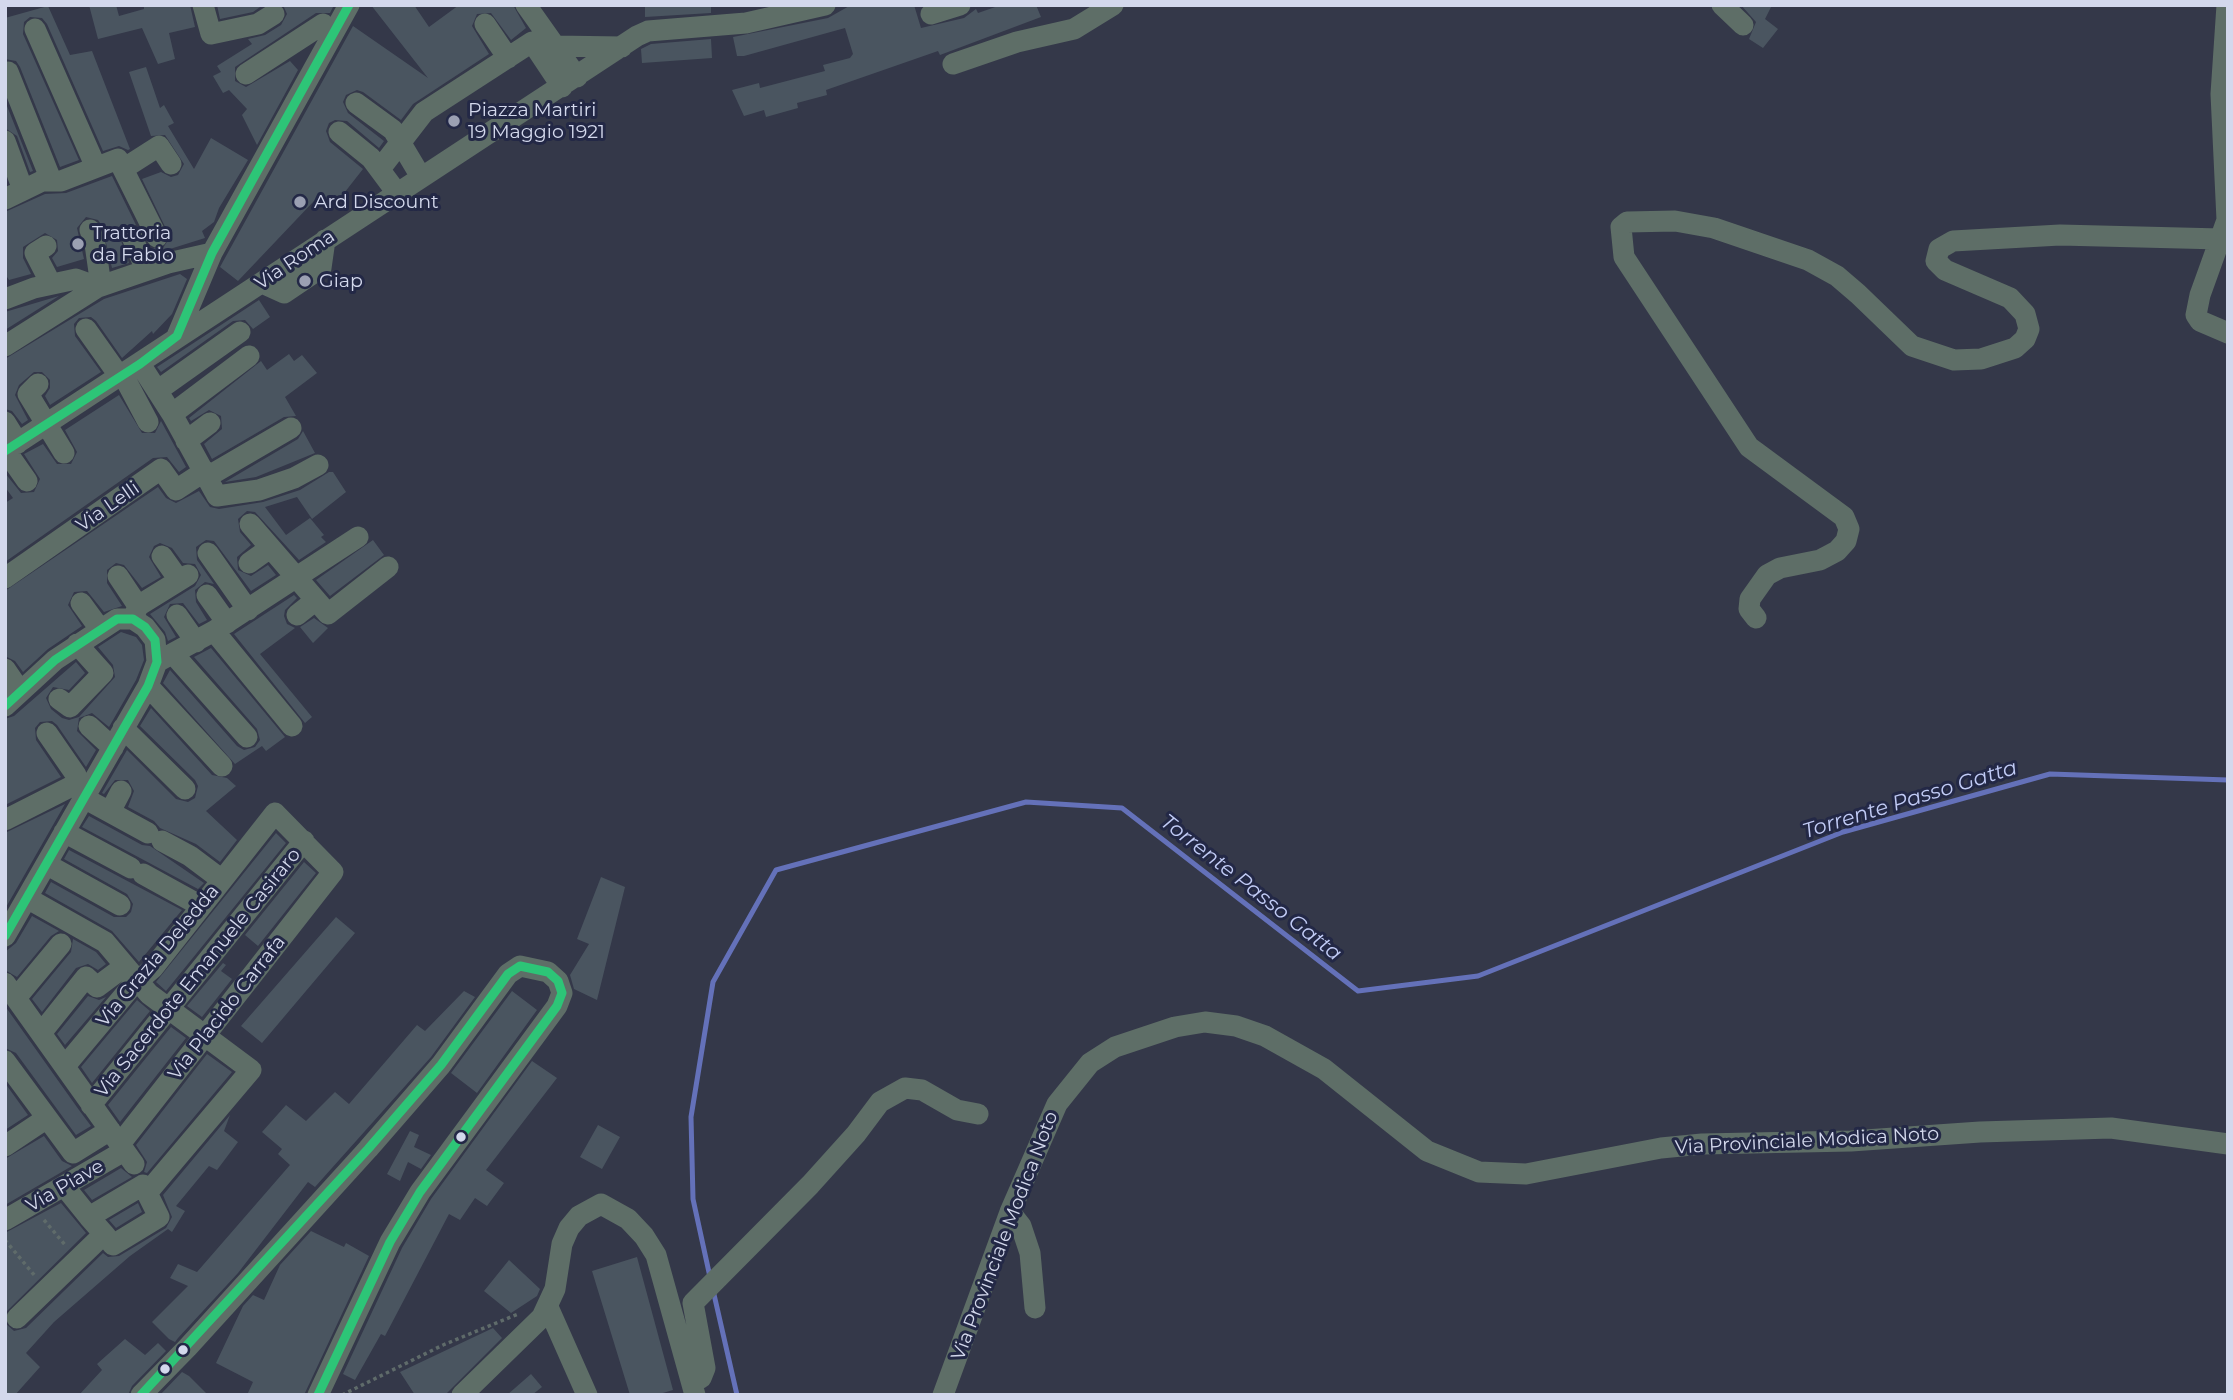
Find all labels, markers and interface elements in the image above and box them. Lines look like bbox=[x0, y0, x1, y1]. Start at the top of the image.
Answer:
place label: Piazza Martiri 19 Maggio 1921 bbox=[468, 99, 605, 143]
marker: Piazza Martiri 19 Maggio 1921 bbox=[446, 113, 462, 129]
place label: Ard Discount bbox=[314, 191, 439, 213]
marker: Ard Discount bbox=[292, 194, 308, 210]
place label: Trattoria da Fabio bbox=[92, 222, 174, 266]
street label: Via Roma bbox=[251, 225, 339, 295]
marker: Trattoria da Fabio bbox=[70, 236, 86, 252]
place label: Giap bbox=[319, 270, 363, 292]
marker: Giap bbox=[297, 273, 313, 289]
street label: Via Lelli bbox=[72, 477, 144, 537]
water label: Torrente Passo Gatta bbox=[1800, 755, 2020, 845]
water label: Torrente Passo Gatta bbox=[1155, 809, 1347, 967]
street label: Via Sacerdote Emanuele Casiraro bbox=[90, 844, 306, 1102]
street label: Via Grazia Deledda bbox=[92, 880, 224, 1032]
street label: Via Placido Carrafa bbox=[163, 931, 291, 1085]
street label: Via Provinciale Modica Noto bbox=[947, 1108, 1063, 1364]
street label: Via Provinciale Modica Noto bbox=[1674, 1123, 1940, 1159]
unlabelled marker bbox=[454, 1130, 468, 1144]
street label: Via Piave bbox=[22, 1155, 108, 1217]
unlabelled marker bbox=[176, 1343, 190, 1357]
unlabelled marker bbox=[158, 1362, 172, 1376]

